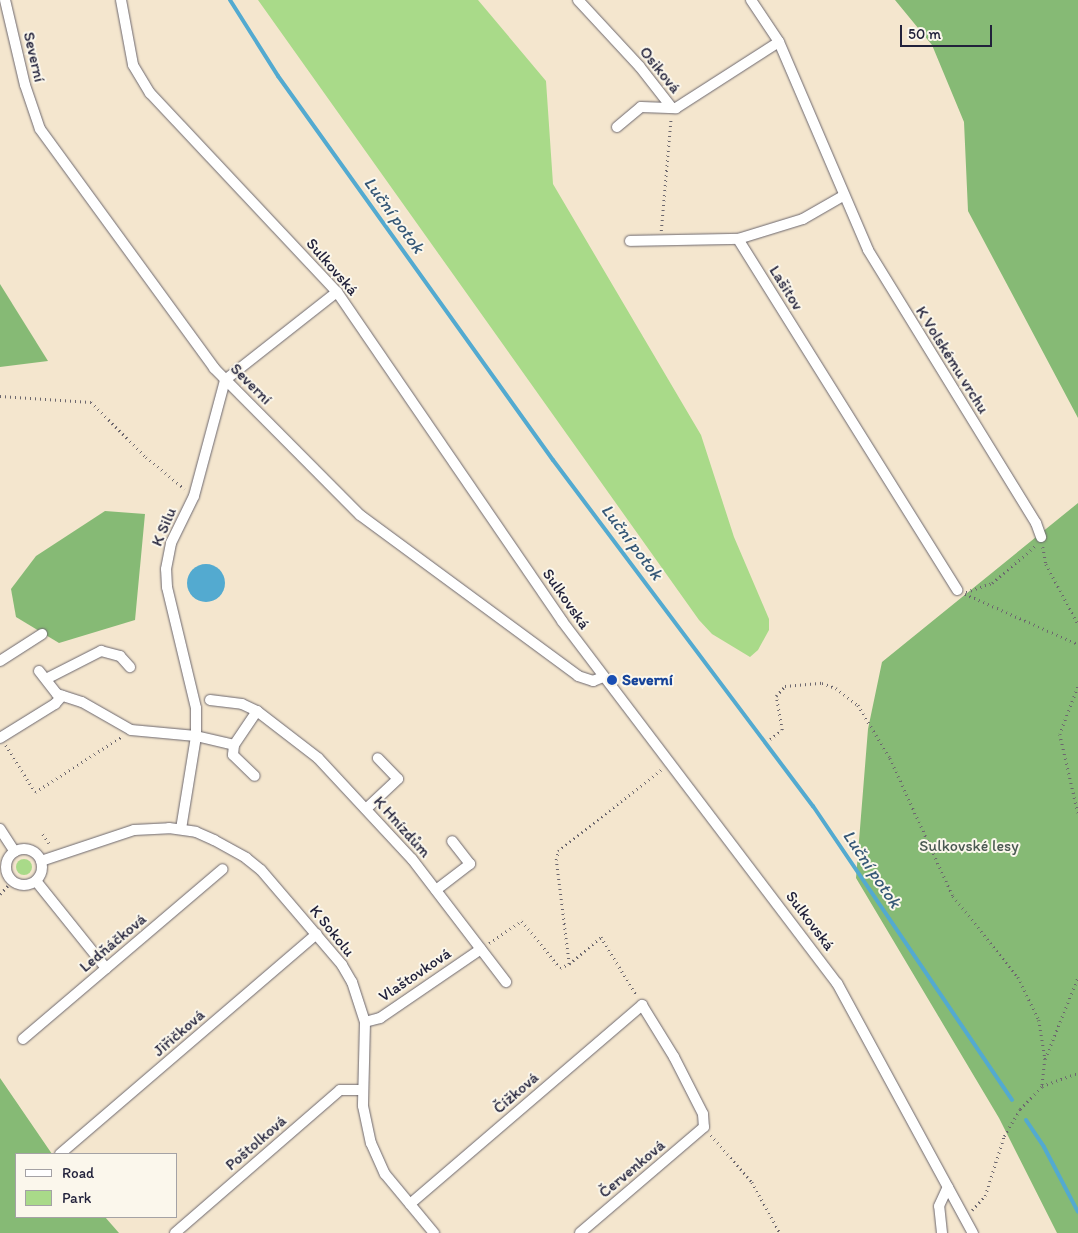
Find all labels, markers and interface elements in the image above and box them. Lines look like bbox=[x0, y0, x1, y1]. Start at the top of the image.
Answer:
scale bar bbox=[903, 15, 996, 47]
text: 50 m bbox=[908, 25, 941, 43]
street label: Severní bbox=[19, 30, 49, 84]
street label: Osiková bbox=[635, 43, 685, 97]
water label: Luční potok bbox=[359, 172, 429, 258]
street label: Sulkovská bbox=[302, 234, 362, 300]
street label: Lašitov bbox=[765, 262, 807, 314]
street label: K Volskému vrchu bbox=[911, 303, 993, 417]
street label: Severní bbox=[226, 359, 276, 409]
water label: Luční potok bbox=[596, 500, 668, 584]
street label: K Silu bbox=[147, 505, 181, 549]
street label: Sulkovská bbox=[538, 565, 594, 633]
place label: Severní bbox=[622, 670, 673, 690]
marker: Severní bbox=[606, 674, 618, 686]
street label: K Hnízdům bbox=[369, 792, 435, 862]
water label: Luční potok bbox=[838, 826, 906, 912]
park label: Sulkovské lesy bbox=[919, 836, 1019, 856]
street label: Sulkovská bbox=[781, 887, 839, 955]
street label: K Sokolu bbox=[305, 901, 359, 961]
street label: Ledňáčková bbox=[76, 909, 150, 977]
street label: Vlaštovková bbox=[375, 944, 455, 1006]
street label: Jiřičková bbox=[149, 1005, 209, 1061]
street label: Čížková bbox=[489, 1068, 543, 1118]
street label: Poštolková bbox=[222, 1111, 290, 1175]
street label: Červenková bbox=[595, 1136, 669, 1202]
legend bbox=[15, 1153, 178, 1218]
text: Road bbox=[62, 1164, 94, 1182]
text: Park bbox=[62, 1189, 92, 1207]

